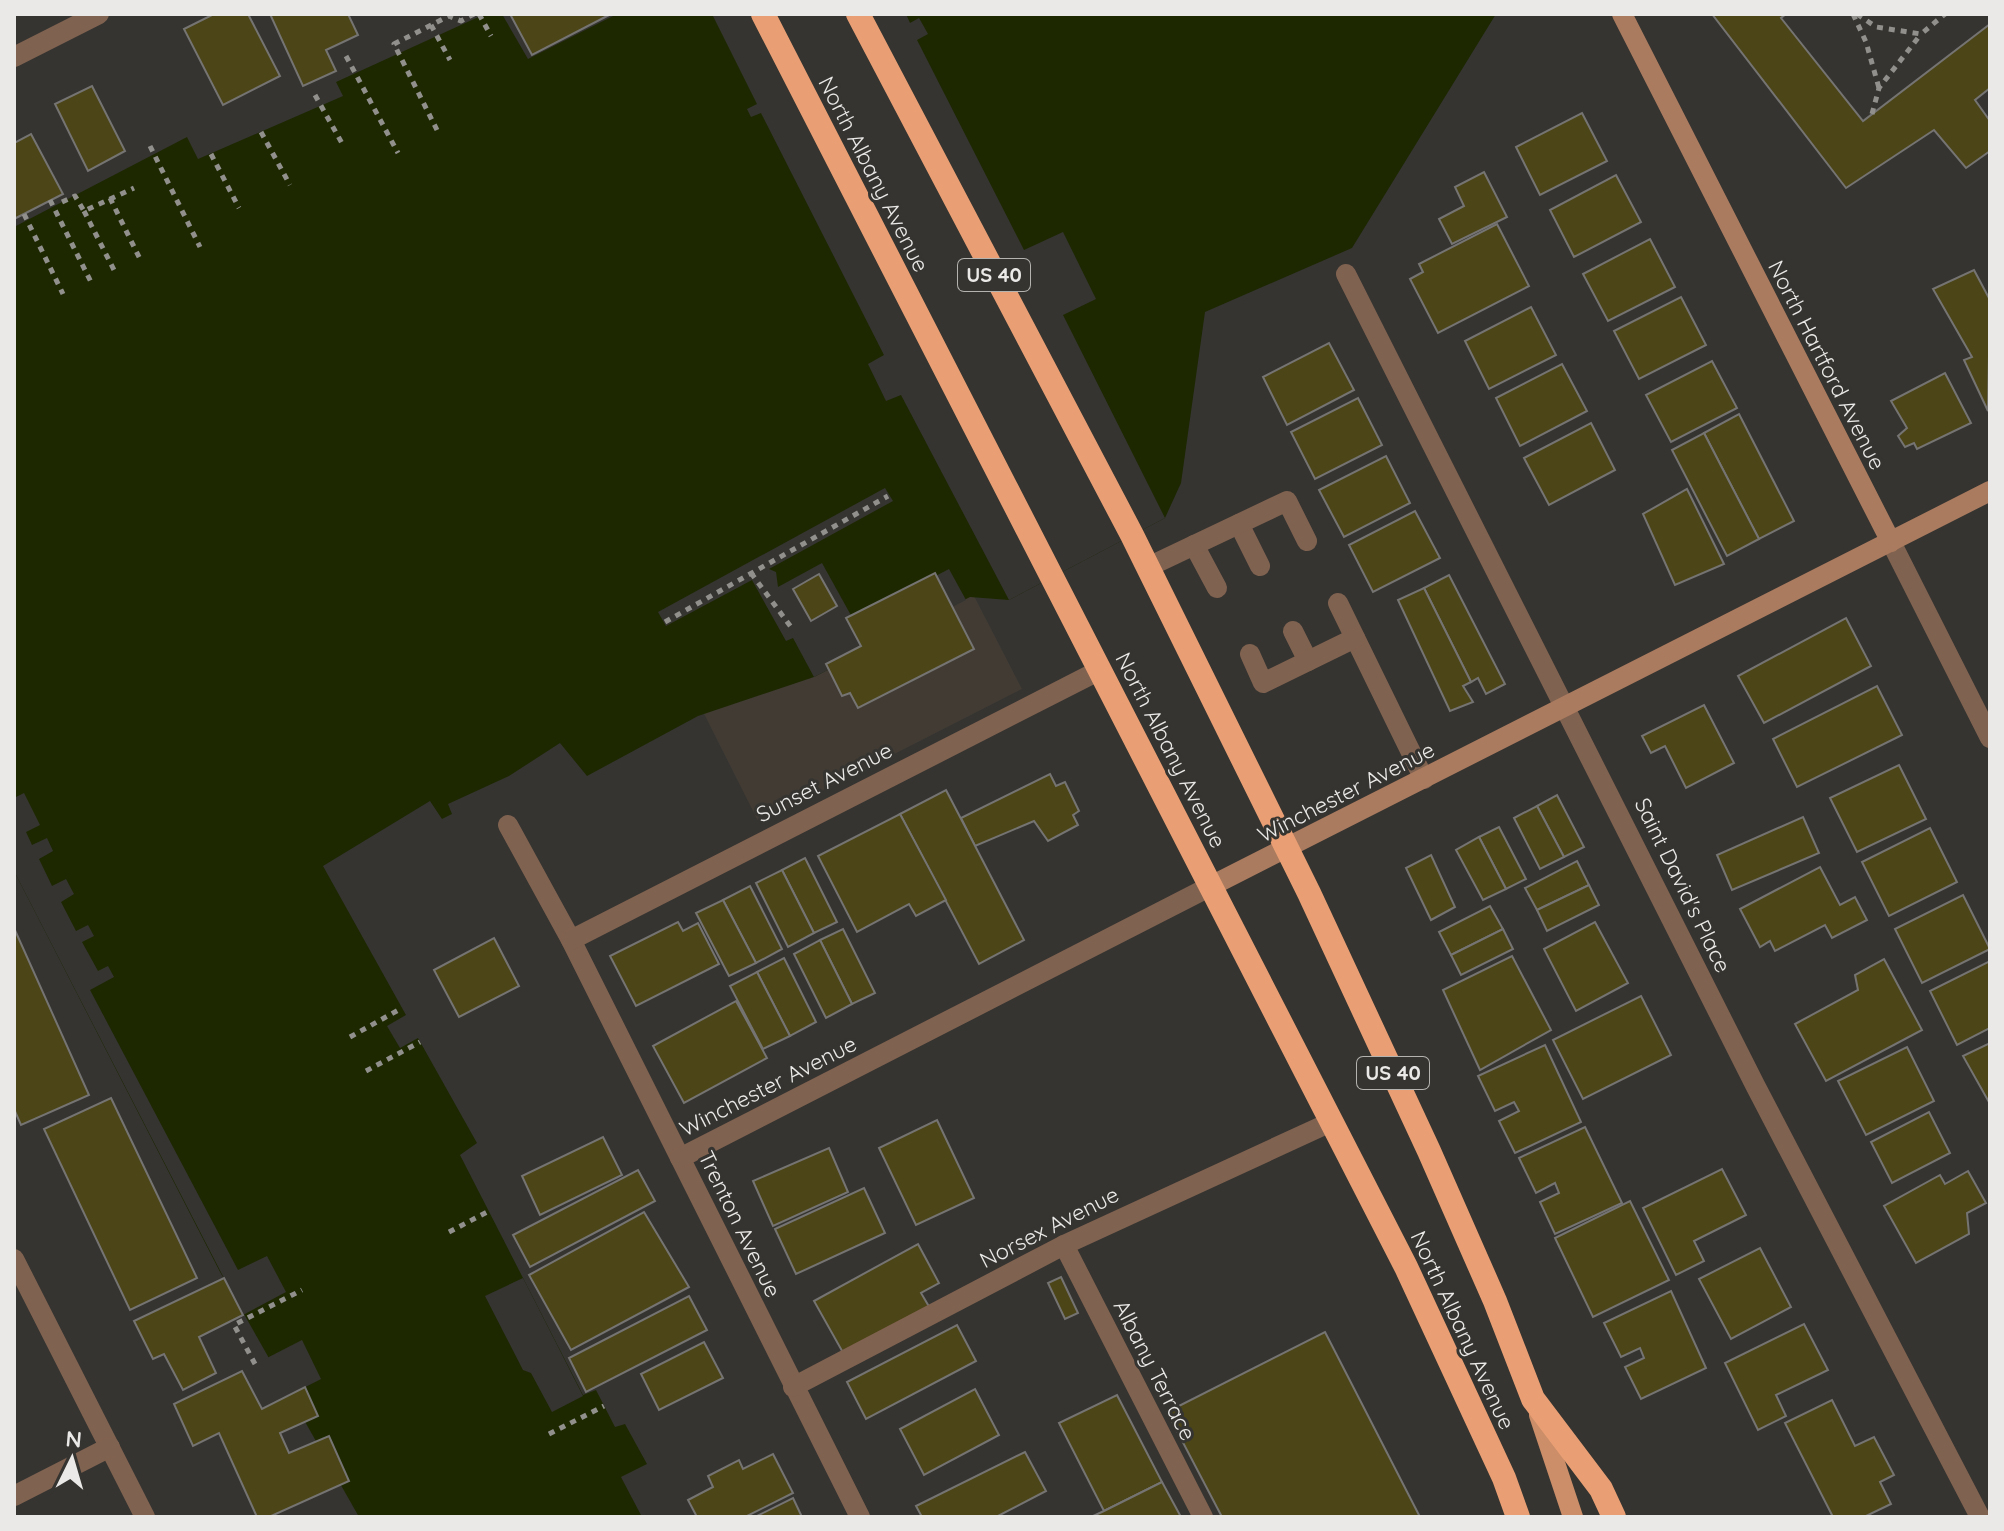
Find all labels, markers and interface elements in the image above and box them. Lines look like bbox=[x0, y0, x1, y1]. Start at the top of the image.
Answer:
street label: North Albany Avenue bbox=[812, 71, 936, 277]
street label: North Hartford Avenue bbox=[1762, 256, 1892, 474]
road number: US 40 bbox=[958, 259, 1030, 291]
street label: North Albany Avenue bbox=[1109, 647, 1233, 853]
street label: Winchester Avenue bbox=[1253, 735, 1439, 849]
street label: Sunset Avenue bbox=[751, 736, 897, 828]
street label: Saint David's Place bbox=[1629, 793, 1737, 977]
street label: Winchester Avenue bbox=[675, 1029, 861, 1143]
road number: US 40 bbox=[1357, 1057, 1429, 1089]
street label: Trenton Avenue bbox=[692, 1146, 788, 1302]
street label: Norsex Avenue bbox=[975, 1180, 1123, 1274]
street label: North Albany Avenue bbox=[1405, 1226, 1521, 1434]
street label: Albany Terrace bbox=[1108, 1295, 1202, 1445]
north arrow bbox=[32, 1419, 112, 1499]
text: N bbox=[64, 1424, 83, 1454]

